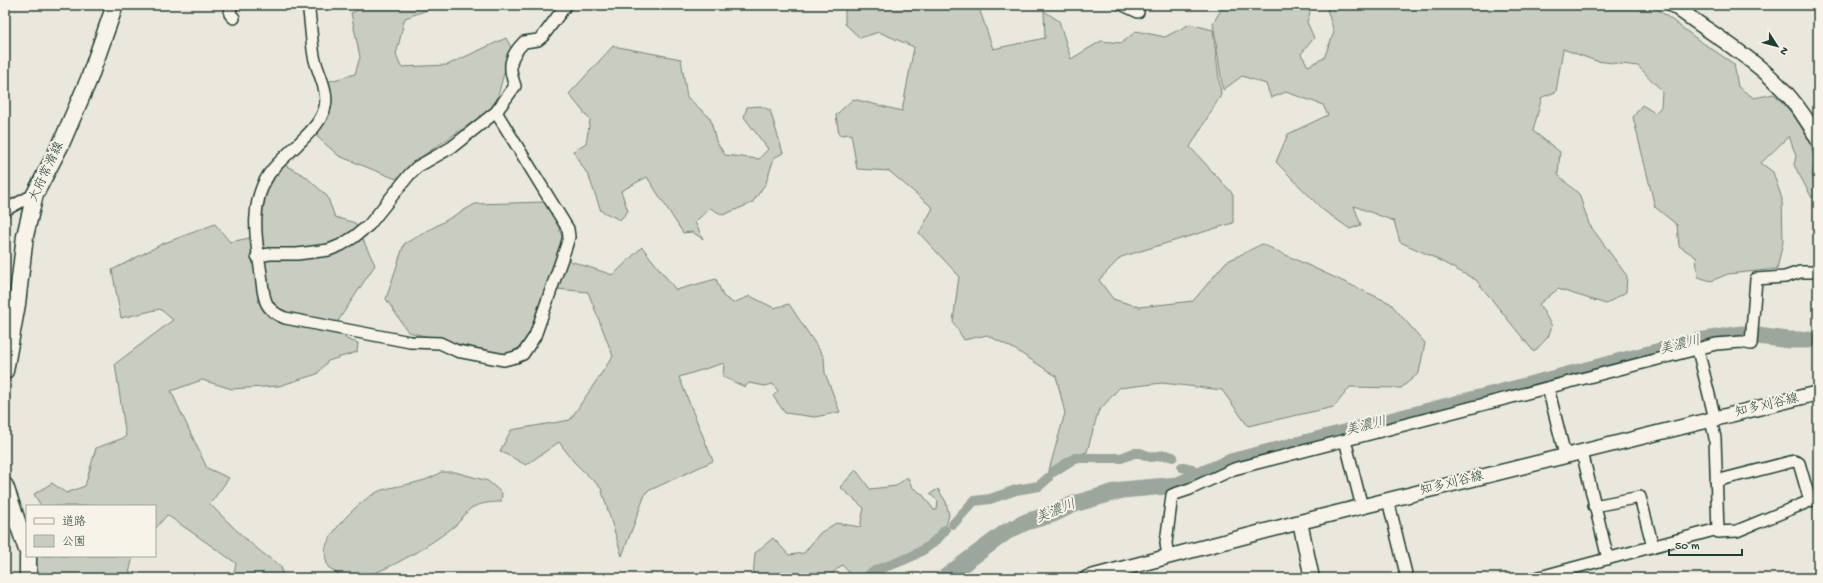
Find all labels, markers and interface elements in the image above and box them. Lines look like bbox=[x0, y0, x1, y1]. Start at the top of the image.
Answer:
north arrow bbox=[1757, 26, 1797, 66]
text: N bbox=[1777, 44, 1790, 57]
street label: 大府常滑線 bbox=[26, 138, 68, 205]
water label: 美濃川 bbox=[1657, 332, 1702, 359]
street label: 知多刈谷線 bbox=[1734, 391, 1801, 421]
water label: 美濃川 bbox=[1343, 413, 1388, 440]
street label: 知多刈谷線 bbox=[1419, 469, 1486, 499]
water label: 美濃川 bbox=[1033, 495, 1079, 528]
legend bbox=[26, 505, 156, 557]
text: 道路 bbox=[62, 515, 86, 530]
scale bar bbox=[1669, 531, 1742, 557]
text: 公園 bbox=[62, 535, 86, 550]
text: 50 m bbox=[1675, 540, 1700, 554]

